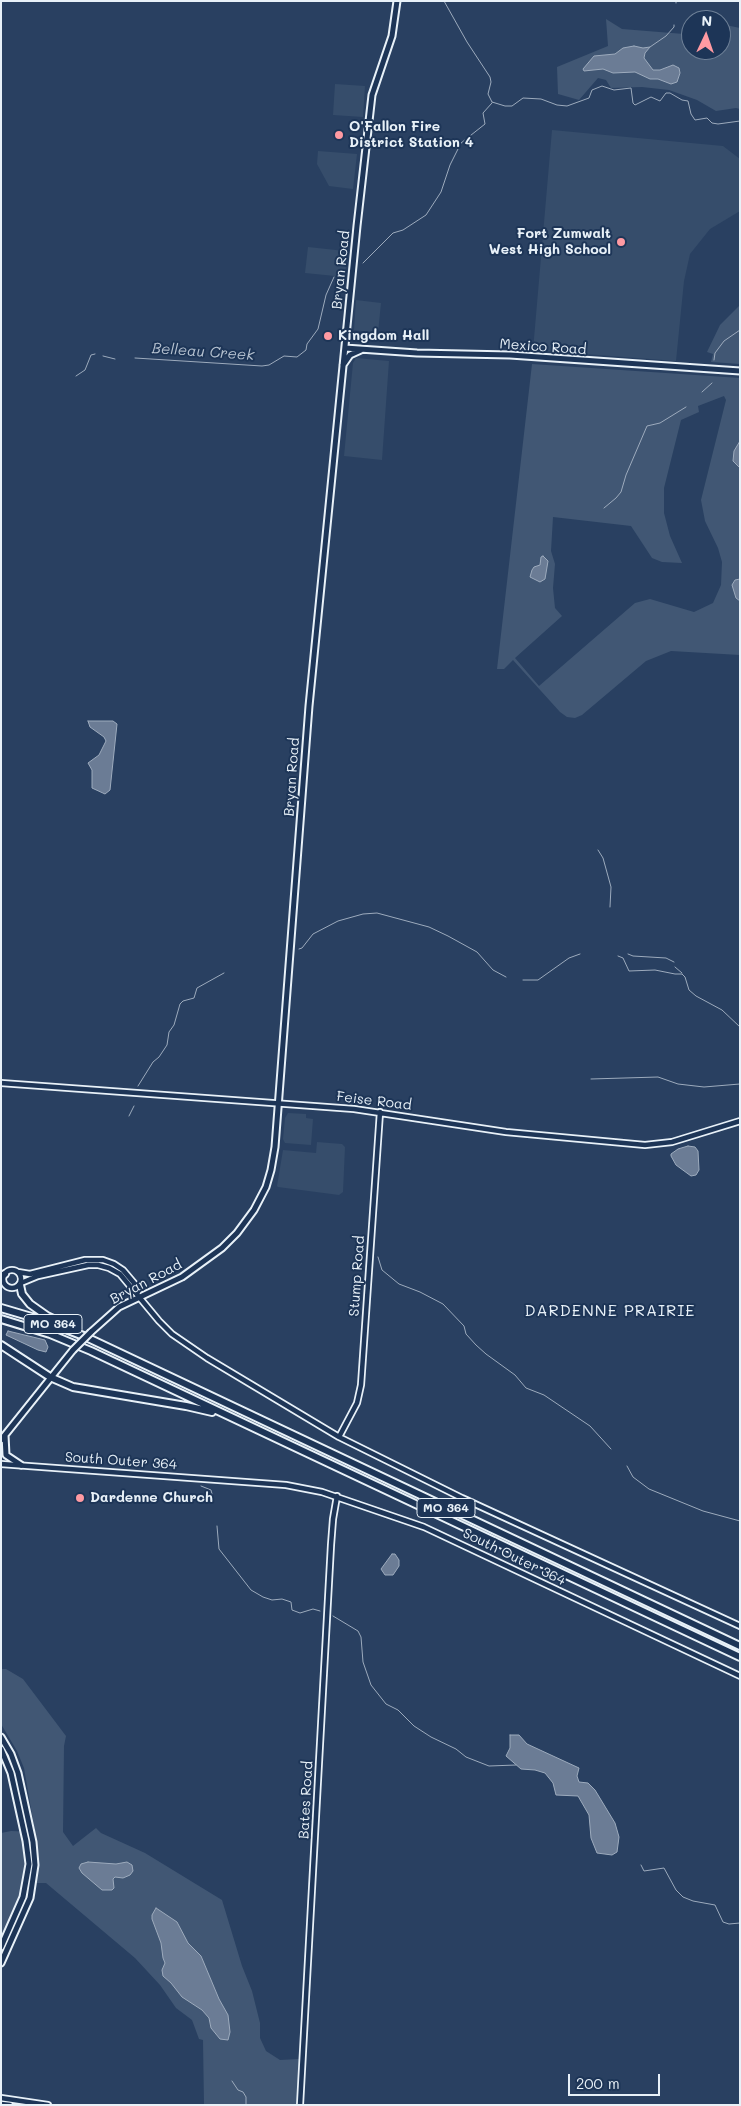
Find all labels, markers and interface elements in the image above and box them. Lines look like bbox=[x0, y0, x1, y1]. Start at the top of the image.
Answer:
north arrow bbox=[681, 10, 731, 60]
text: N bbox=[701, 11, 713, 30]
place label: O'Fallon Fire District Station 4 bbox=[349, 119, 474, 152]
marker: O'Fallon Fire District Station 4 bbox=[333, 129, 345, 141]
place label: Fort Zumwalt West High School bbox=[489, 226, 611, 258]
street label: Bryan Road bbox=[329, 230, 353, 310]
marker: Fort Zumwalt West High School bbox=[615, 236, 627, 248]
place label: Kingdom Hall bbox=[338, 328, 429, 344]
marker: Kingdom Hall bbox=[322, 330, 334, 342]
street label: Mexico Road bbox=[499, 336, 587, 358]
water label: Belleau Creek bbox=[151, 339, 255, 365]
street label: Bryan Road bbox=[281, 737, 303, 817]
street label: Feise Road bbox=[335, 1088, 413, 1114]
street label: Stump Road bbox=[346, 1235, 368, 1317]
street label: Bryan Road bbox=[107, 1256, 185, 1308]
district label: DARDENNE PRAIRIE bbox=[523, 1301, 697, 1321]
road number: MO 364 bbox=[24, 1315, 82, 1334]
street label: South Outer 364 bbox=[64, 1449, 178, 1473]
place label: Dardenne Church bbox=[90, 1490, 213, 1506]
marker: Dardenne Church bbox=[74, 1492, 86, 1504]
road number: MO 364 bbox=[417, 1499, 475, 1518]
street label: South Outer 364 bbox=[460, 1525, 568, 1589]
street label: Bates Road bbox=[296, 1760, 316, 1840]
scale bar bbox=[571, 2064, 664, 2096]
text: 200 m bbox=[576, 2073, 620, 2093]

